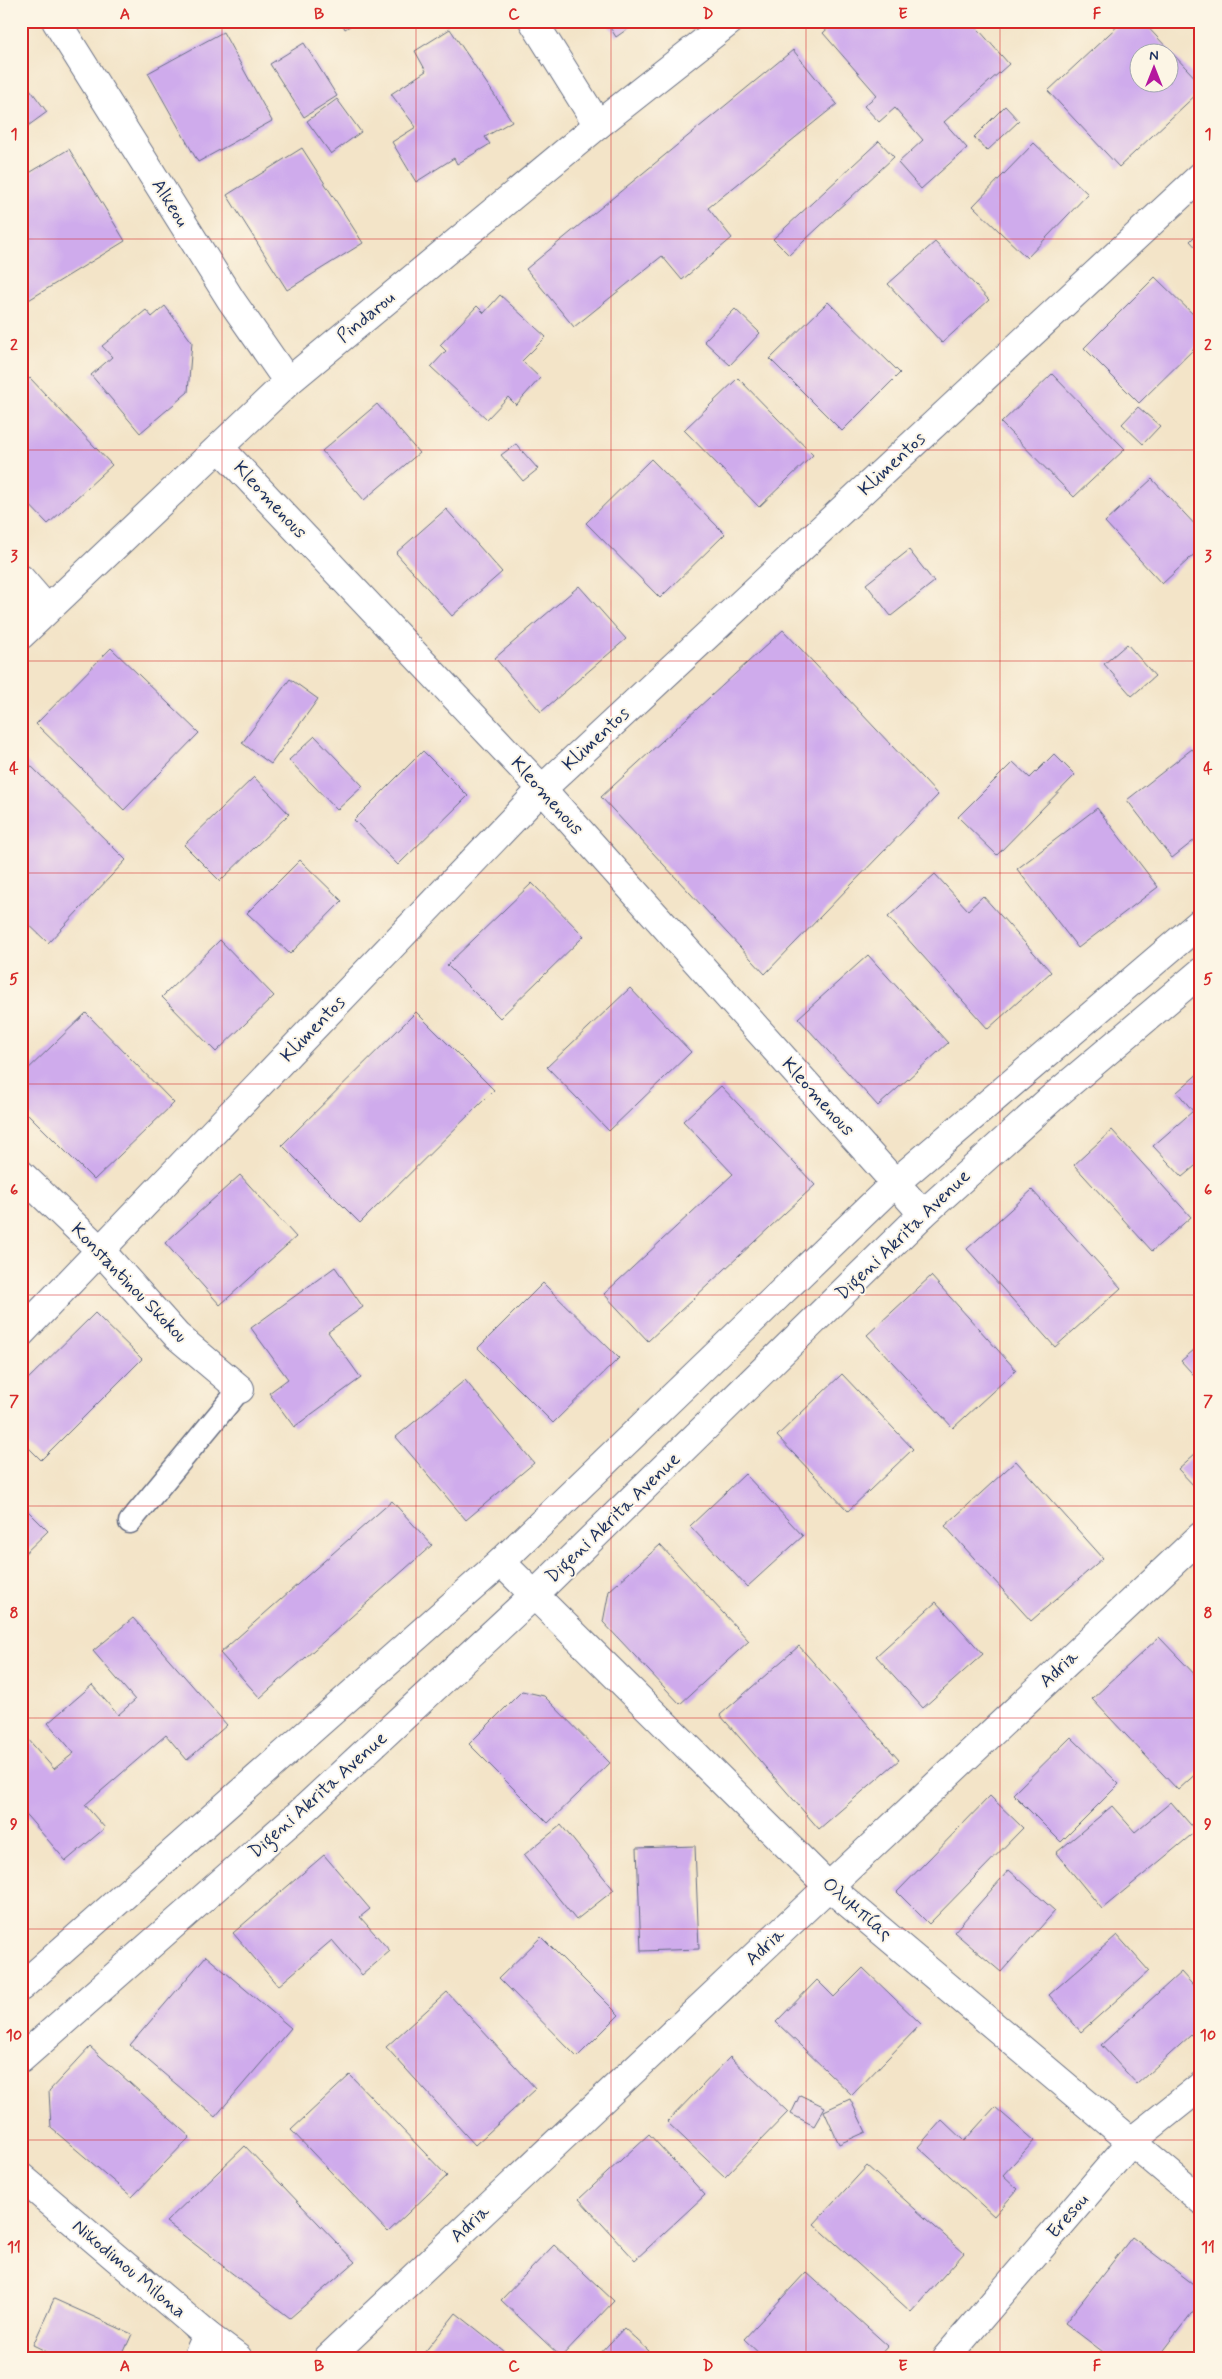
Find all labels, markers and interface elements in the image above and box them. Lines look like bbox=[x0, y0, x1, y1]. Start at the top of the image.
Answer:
text: A bbox=[120, 4, 130, 25]
text: B bbox=[314, 4, 324, 25]
text: C bbox=[508, 4, 520, 25]
text: D bbox=[702, 4, 714, 25]
text: E bbox=[898, 4, 908, 25]
text: F bbox=[1093, 4, 1102, 25]
north arrow bbox=[1130, 42, 1180, 92]
text: N bbox=[1149, 47, 1159, 65]
text: 1 bbox=[10, 124, 18, 145]
text: 1 bbox=[1204, 124, 1212, 145]
street label: Alkeou bbox=[146, 174, 194, 232]
street label: Pindarou bbox=[332, 285, 400, 349]
text: 2 bbox=[10, 335, 18, 356]
text: 2 bbox=[1204, 335, 1212, 356]
street label: Klimentos bbox=[853, 426, 932, 502]
street label: Kleomenous bbox=[228, 456, 312, 544]
text: 3 bbox=[10, 546, 18, 567]
text: 3 bbox=[1204, 546, 1212, 567]
street label: Klimentos bbox=[557, 701, 636, 777]
street label: Kleomenous bbox=[505, 751, 589, 841]
text: 4 bbox=[9, 758, 19, 779]
text: 4 bbox=[1203, 758, 1213, 779]
text: 5 bbox=[9, 969, 19, 990]
text: 5 bbox=[1203, 969, 1213, 990]
street label: Klimentos bbox=[275, 990, 351, 1068]
street label: Kleomenous bbox=[776, 1052, 860, 1142]
street label: Digeni Akrita Avenue bbox=[830, 1164, 978, 1308]
text: 6 bbox=[10, 1180, 18, 1201]
text: 6 bbox=[1204, 1180, 1212, 1201]
street label: Konstantinou Skokou bbox=[65, 1218, 193, 1348]
text: 7 bbox=[9, 1391, 19, 1412]
text: 7 bbox=[1203, 1391, 1213, 1412]
street label: Digeni Akrita Avenue bbox=[540, 1447, 688, 1591]
text: 8 bbox=[9, 1603, 19, 1624]
text: 8 bbox=[1203, 1603, 1213, 1624]
street label: Adria bbox=[1034, 1644, 1084, 1693]
street label: Digeni Akrita Avenue bbox=[243, 1726, 395, 1866]
text: 9 bbox=[10, 1814, 18, 1835]
text: 9 bbox=[1204, 1814, 1212, 1835]
street label: Ολυμπίας bbox=[817, 1872, 897, 1946]
street label: Adria bbox=[740, 1922, 790, 1971]
text: 10 bbox=[6, 2025, 22, 2046]
text: 10 bbox=[1200, 2025, 1216, 2046]
street label: Eresou bbox=[1041, 2188, 1095, 2244]
street label: Adria bbox=[445, 2199, 495, 2248]
street label: Nikodimou Milona bbox=[67, 2214, 191, 2324]
text: 11 bbox=[7, 2237, 21, 2258]
text: 11 bbox=[1201, 2237, 1215, 2258]
text: A bbox=[120, 2356, 130, 2377]
text: B bbox=[314, 2356, 324, 2377]
text: C bbox=[508, 2356, 520, 2377]
text: D bbox=[702, 2356, 714, 2377]
text: E bbox=[898, 2356, 908, 2377]
text: F bbox=[1093, 2356, 1102, 2377]

